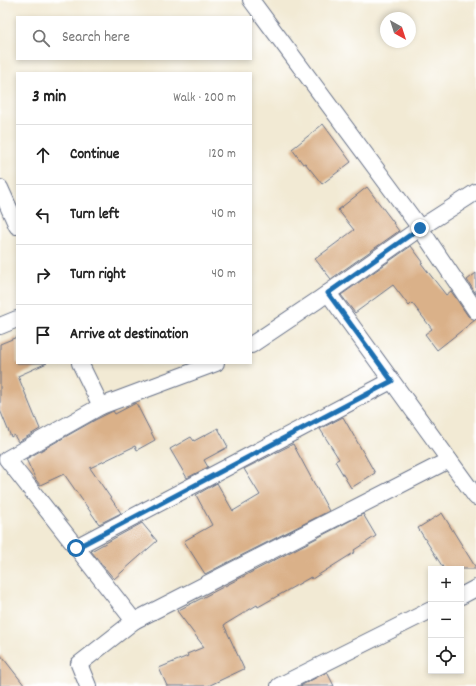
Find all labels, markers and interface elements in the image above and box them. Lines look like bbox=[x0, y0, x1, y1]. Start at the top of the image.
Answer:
north arrow bbox=[380, 12, 416, 48]
search box bbox=[16, 16, 252, 60]
icon: search bbox=[30, 27, 52, 49]
text: Search here bbox=[62, 27, 130, 49]
text: 3 min bbox=[32, 86, 66, 110]
text: Walk · 200 m bbox=[173, 89, 236, 108]
icon: ahead bbox=[32, 144, 54, 166]
text: Continue bbox=[70, 144, 119, 166]
text: 120 m bbox=[208, 145, 236, 164]
icon: left bbox=[32, 204, 54, 226]
text: Turn left bbox=[70, 204, 119, 226]
text: 40 m bbox=[212, 205, 236, 224]
route end bbox=[411, 219, 429, 237]
icon: right bbox=[32, 264, 54, 286]
text: Turn right bbox=[70, 264, 126, 286]
text: 40 m bbox=[212, 265, 236, 284]
icon: arrive bbox=[32, 324, 54, 346]
text: Arrive at destination bbox=[70, 324, 188, 346]
route start bbox=[67, 539, 85, 557]
map controls bbox=[428, 566, 464, 674]
button: + bbox=[428, 566, 464, 602]
button: − bbox=[428, 602, 464, 638]
button: locate bbox=[428, 638, 464, 674]

